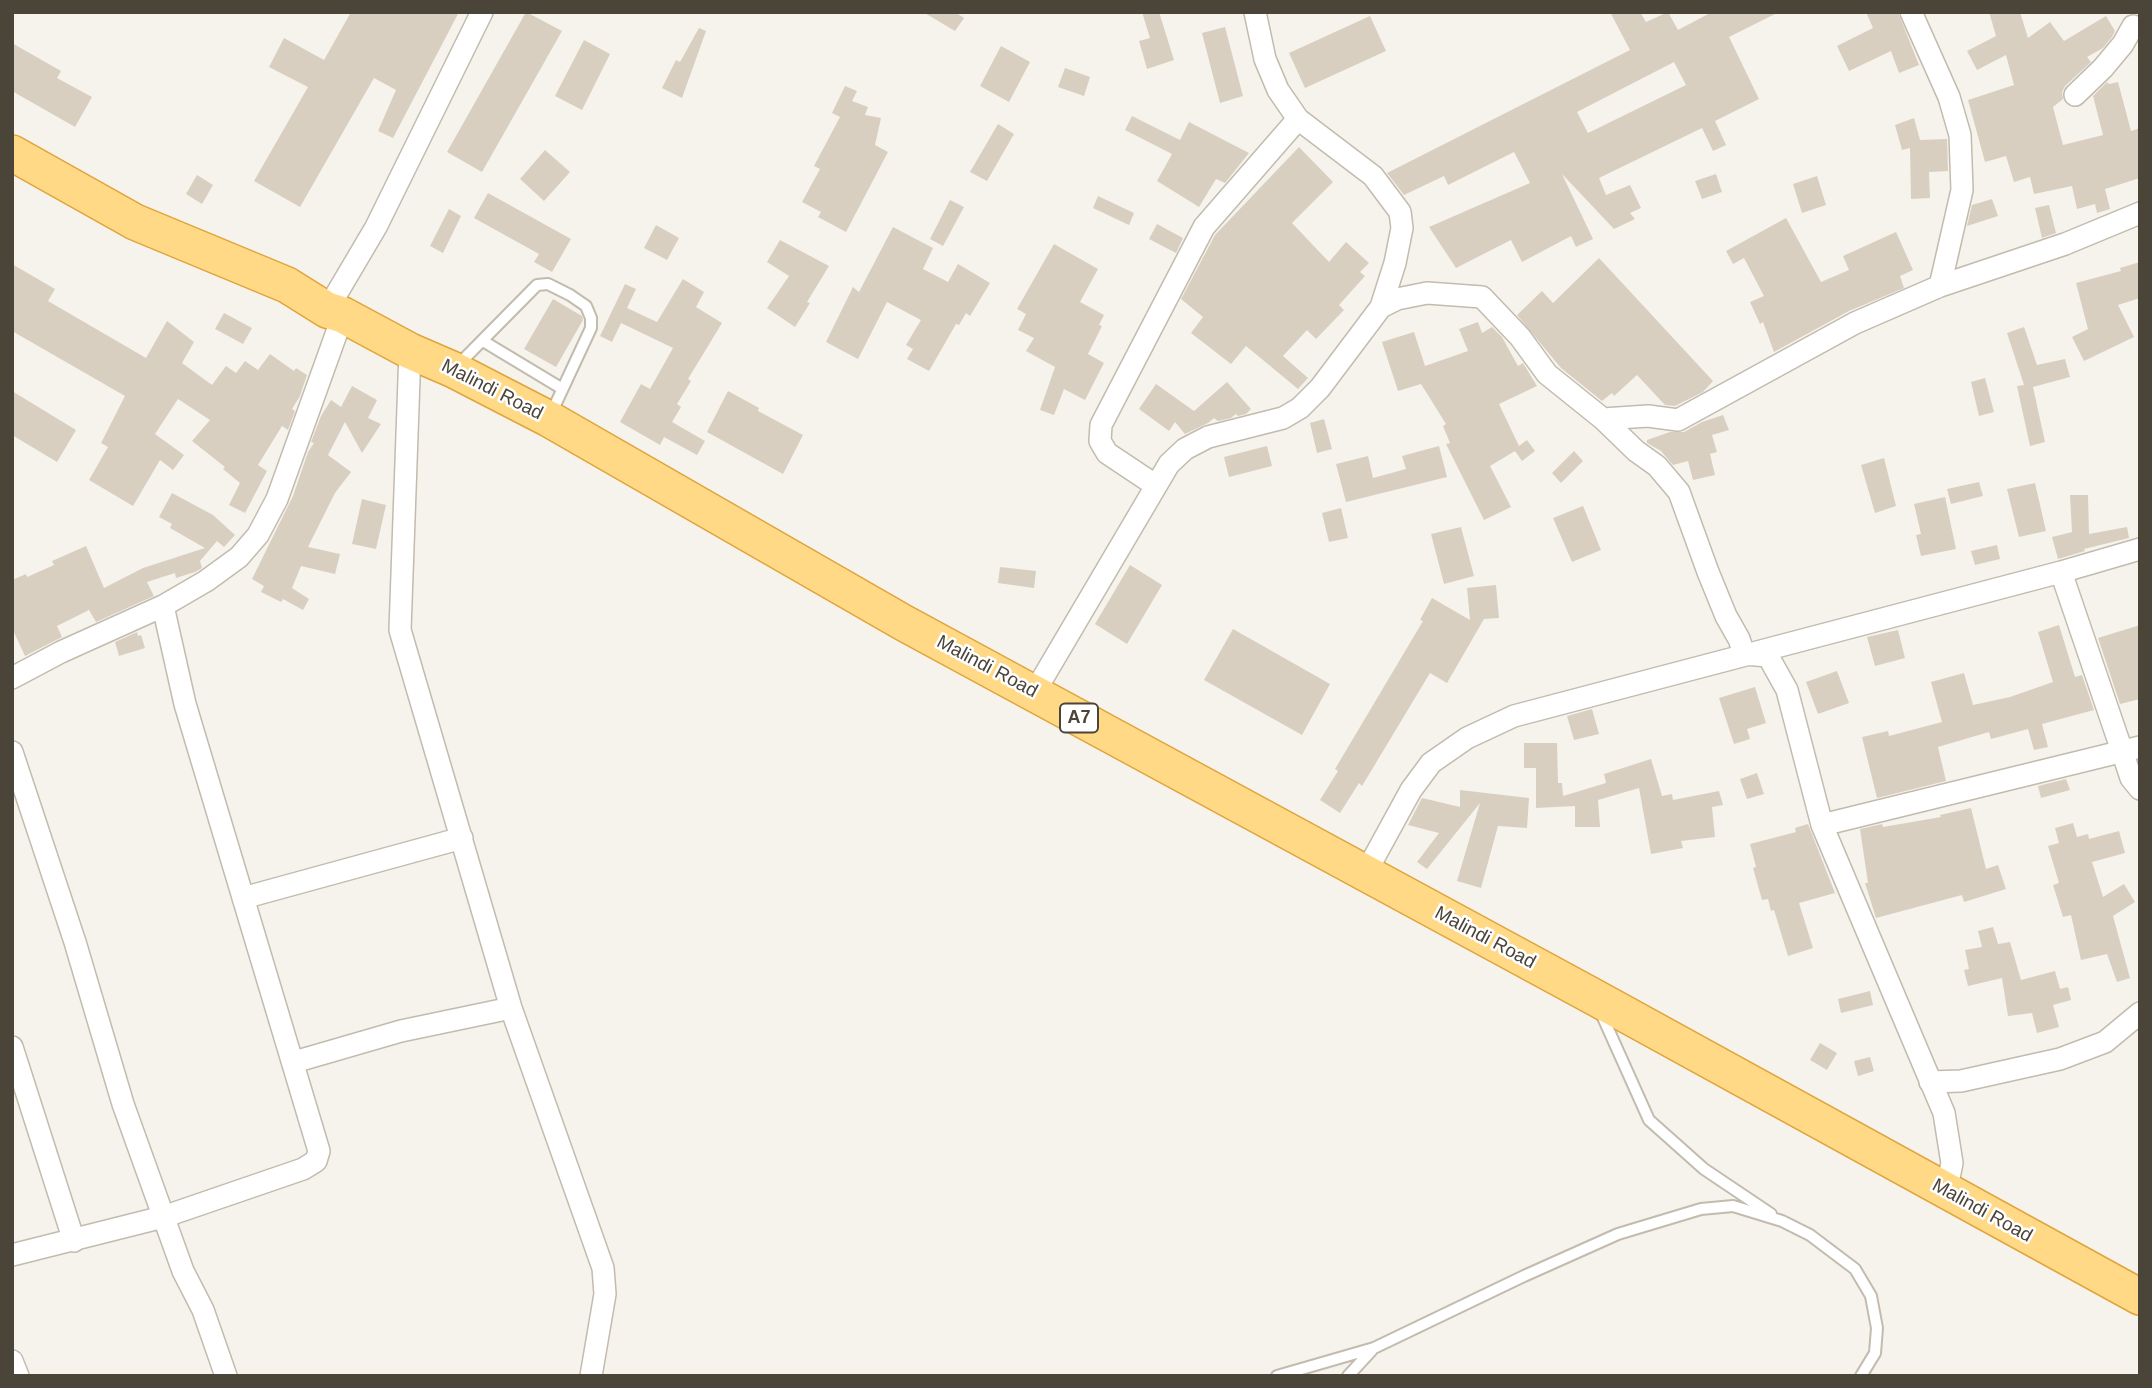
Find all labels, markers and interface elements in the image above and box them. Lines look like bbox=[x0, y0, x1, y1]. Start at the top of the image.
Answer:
street label: Malindi Road bbox=[437, 355, 547, 425]
street label: Malindi Road bbox=[933, 631, 1041, 703]
road number: A7 bbox=[1060, 704, 1098, 732]
street label: Malindi Road bbox=[1431, 902, 1539, 974]
street label: Malindi Road bbox=[1928, 1174, 2036, 1248]

